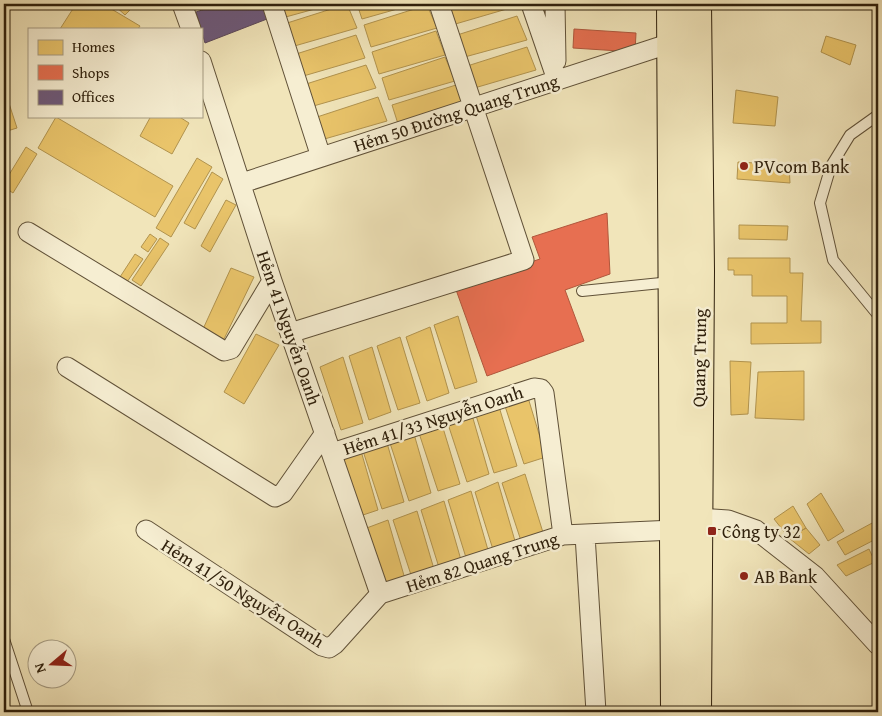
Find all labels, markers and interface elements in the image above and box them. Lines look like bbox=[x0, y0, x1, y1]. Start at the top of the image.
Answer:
legend bbox=[28, 28, 202, 118]
text: Homes bbox=[72, 36, 115, 57]
text: Shops bbox=[72, 62, 109, 83]
street label: Hẻm 50 Đường Quang Trung bbox=[350, 67, 562, 159]
text: Offices bbox=[72, 86, 115, 107]
place label: PVcom Bank bbox=[754, 153, 850, 180]
marker: PVcom Bank bbox=[738, 160, 750, 172]
street label: Hẻm 41 Nguyễn Oanh bbox=[250, 247, 328, 409]
street label: Quang Trung bbox=[685, 308, 713, 407]
street label: Hẻm 41/33 Nguyễn Oanh bbox=[340, 378, 526, 462]
place label: Công ty 32 bbox=[722, 518, 801, 545]
street label: Hẻm 82 Quang Trung bbox=[402, 525, 562, 599]
marker: Công ty 32 bbox=[706, 525, 718, 537]
street label: Hẻm 41/50 Nguyễn Oanh bbox=[156, 532, 330, 654]
place label: AB Bank bbox=[754, 563, 818, 590]
marker: AB Bank bbox=[738, 570, 750, 582]
north arrow bbox=[28, 638, 78, 688]
text: N bbox=[29, 660, 51, 676]

